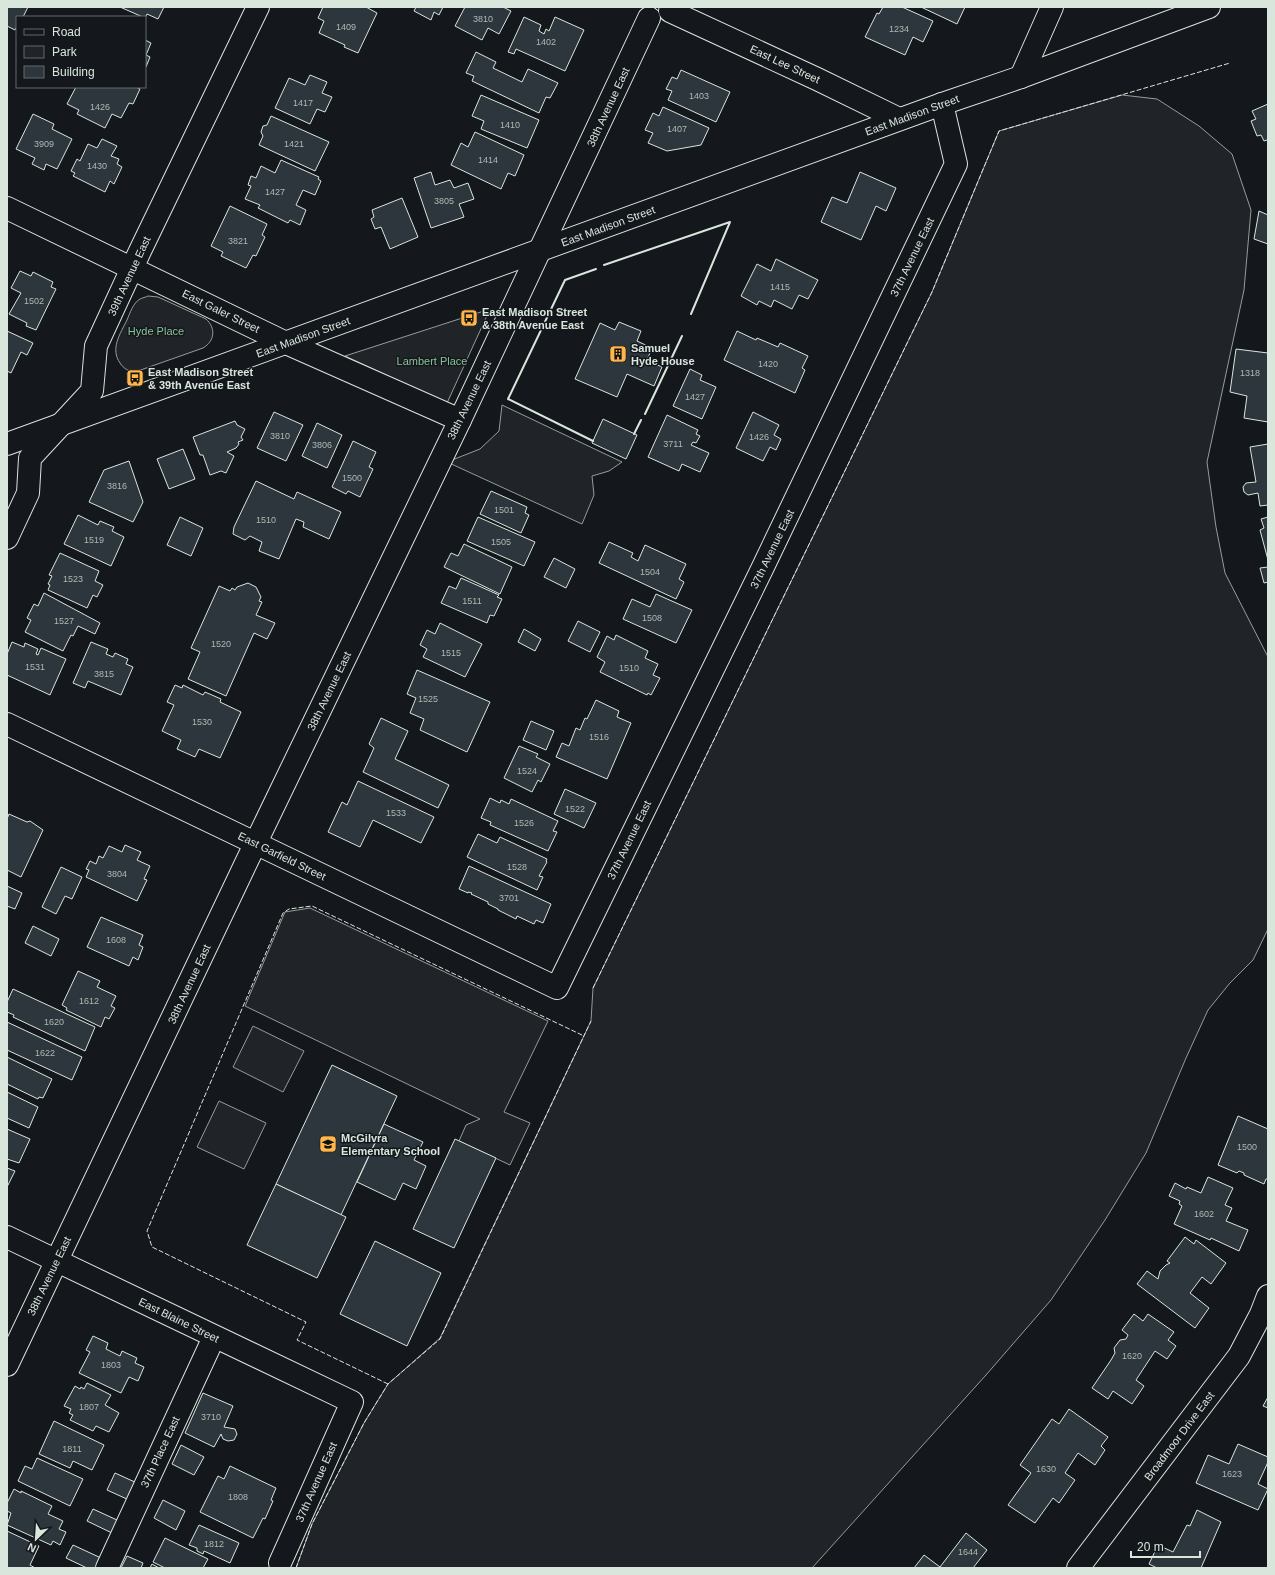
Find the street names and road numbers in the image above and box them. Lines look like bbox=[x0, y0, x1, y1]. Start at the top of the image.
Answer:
street label: East Lee Street bbox=[748, 43, 822, 85]
street label: 38th Avenue East bbox=[584, 65, 632, 149]
street label: East Madison Street bbox=[863, 92, 961, 138]
street label: East Madison Street bbox=[559, 203, 657, 249]
street label: 37th Avenue East bbox=[888, 216, 936, 298]
street label: 39th Avenue East bbox=[105, 234, 153, 318]
street label: East Galer Street bbox=[180, 287, 262, 335]
street label: East Madison Street bbox=[254, 314, 352, 360]
street label: 38th Avenue East bbox=[445, 359, 493, 441]
street label: 37th Avenue East bbox=[748, 508, 796, 590]
street label: 38th Avenue East bbox=[305, 650, 353, 732]
street label: 37th Avenue East bbox=[605, 799, 653, 881]
street label: East Garfield Street bbox=[236, 830, 328, 882]
street label: 38th Avenue East bbox=[165, 942, 213, 1026]
street label: 38th Avenue East bbox=[25, 1235, 73, 1317]
street label: East Blaine Street bbox=[137, 1295, 221, 1345]
street label: Broadmoor Drive East bbox=[1142, 1389, 1216, 1483]
street label: 37th Place East bbox=[138, 1415, 182, 1489]
street label: 37th Avenue East bbox=[293, 1440, 339, 1524]

